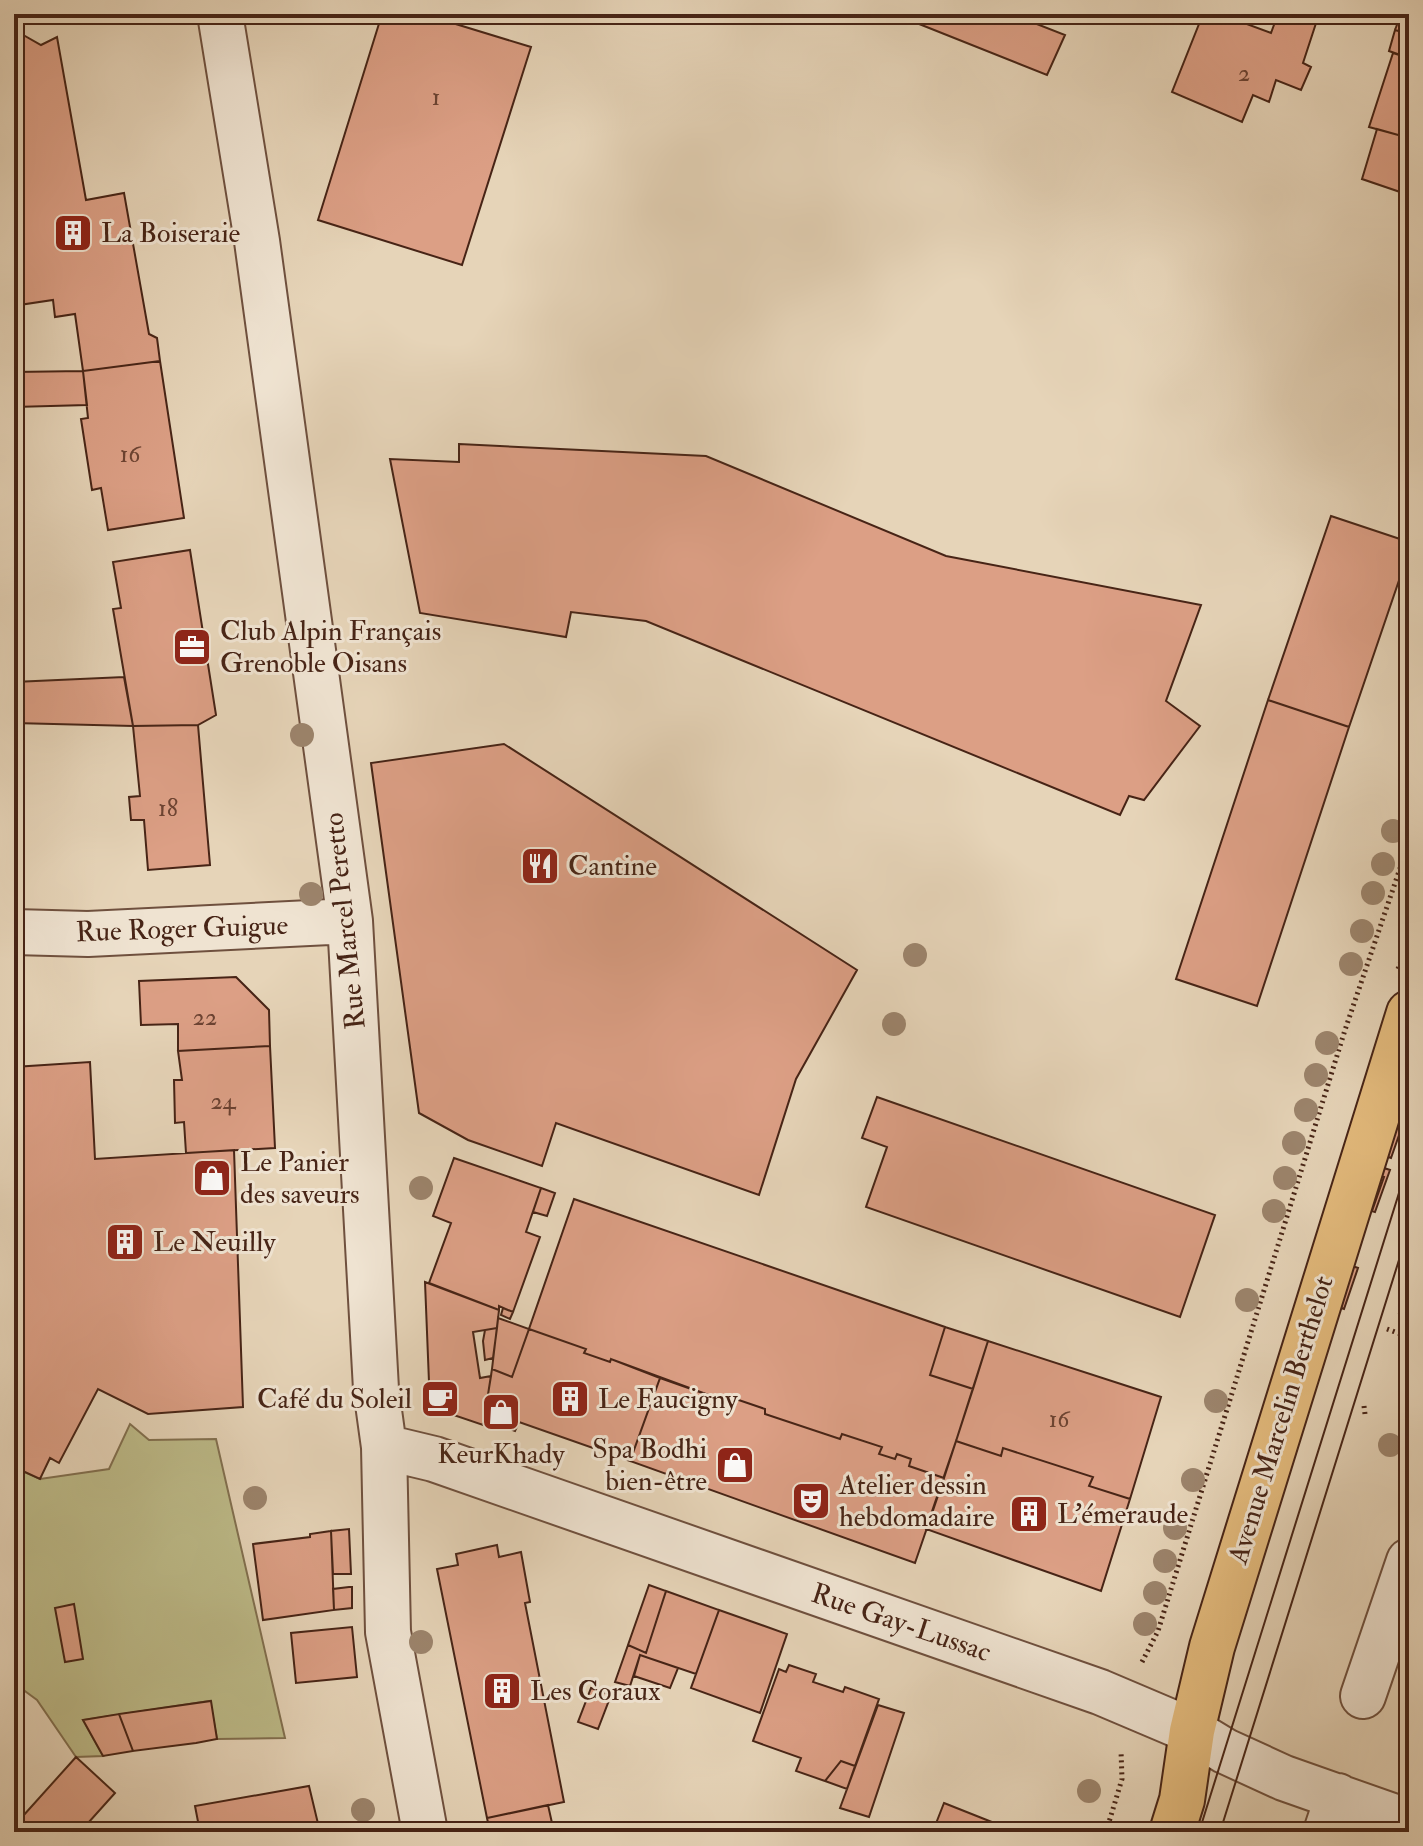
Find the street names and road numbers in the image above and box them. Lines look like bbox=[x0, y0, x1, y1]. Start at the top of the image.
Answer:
street label: Rue Marcel Peretto bbox=[316, 811, 374, 1031]
street label: Rue Roger Guigue bbox=[75, 908, 289, 950]
street label: Avenue Marcelin Berthelot bbox=[1220, 1272, 1341, 1569]
street label: Rue Gay-Lussac bbox=[807, 1576, 995, 1670]

